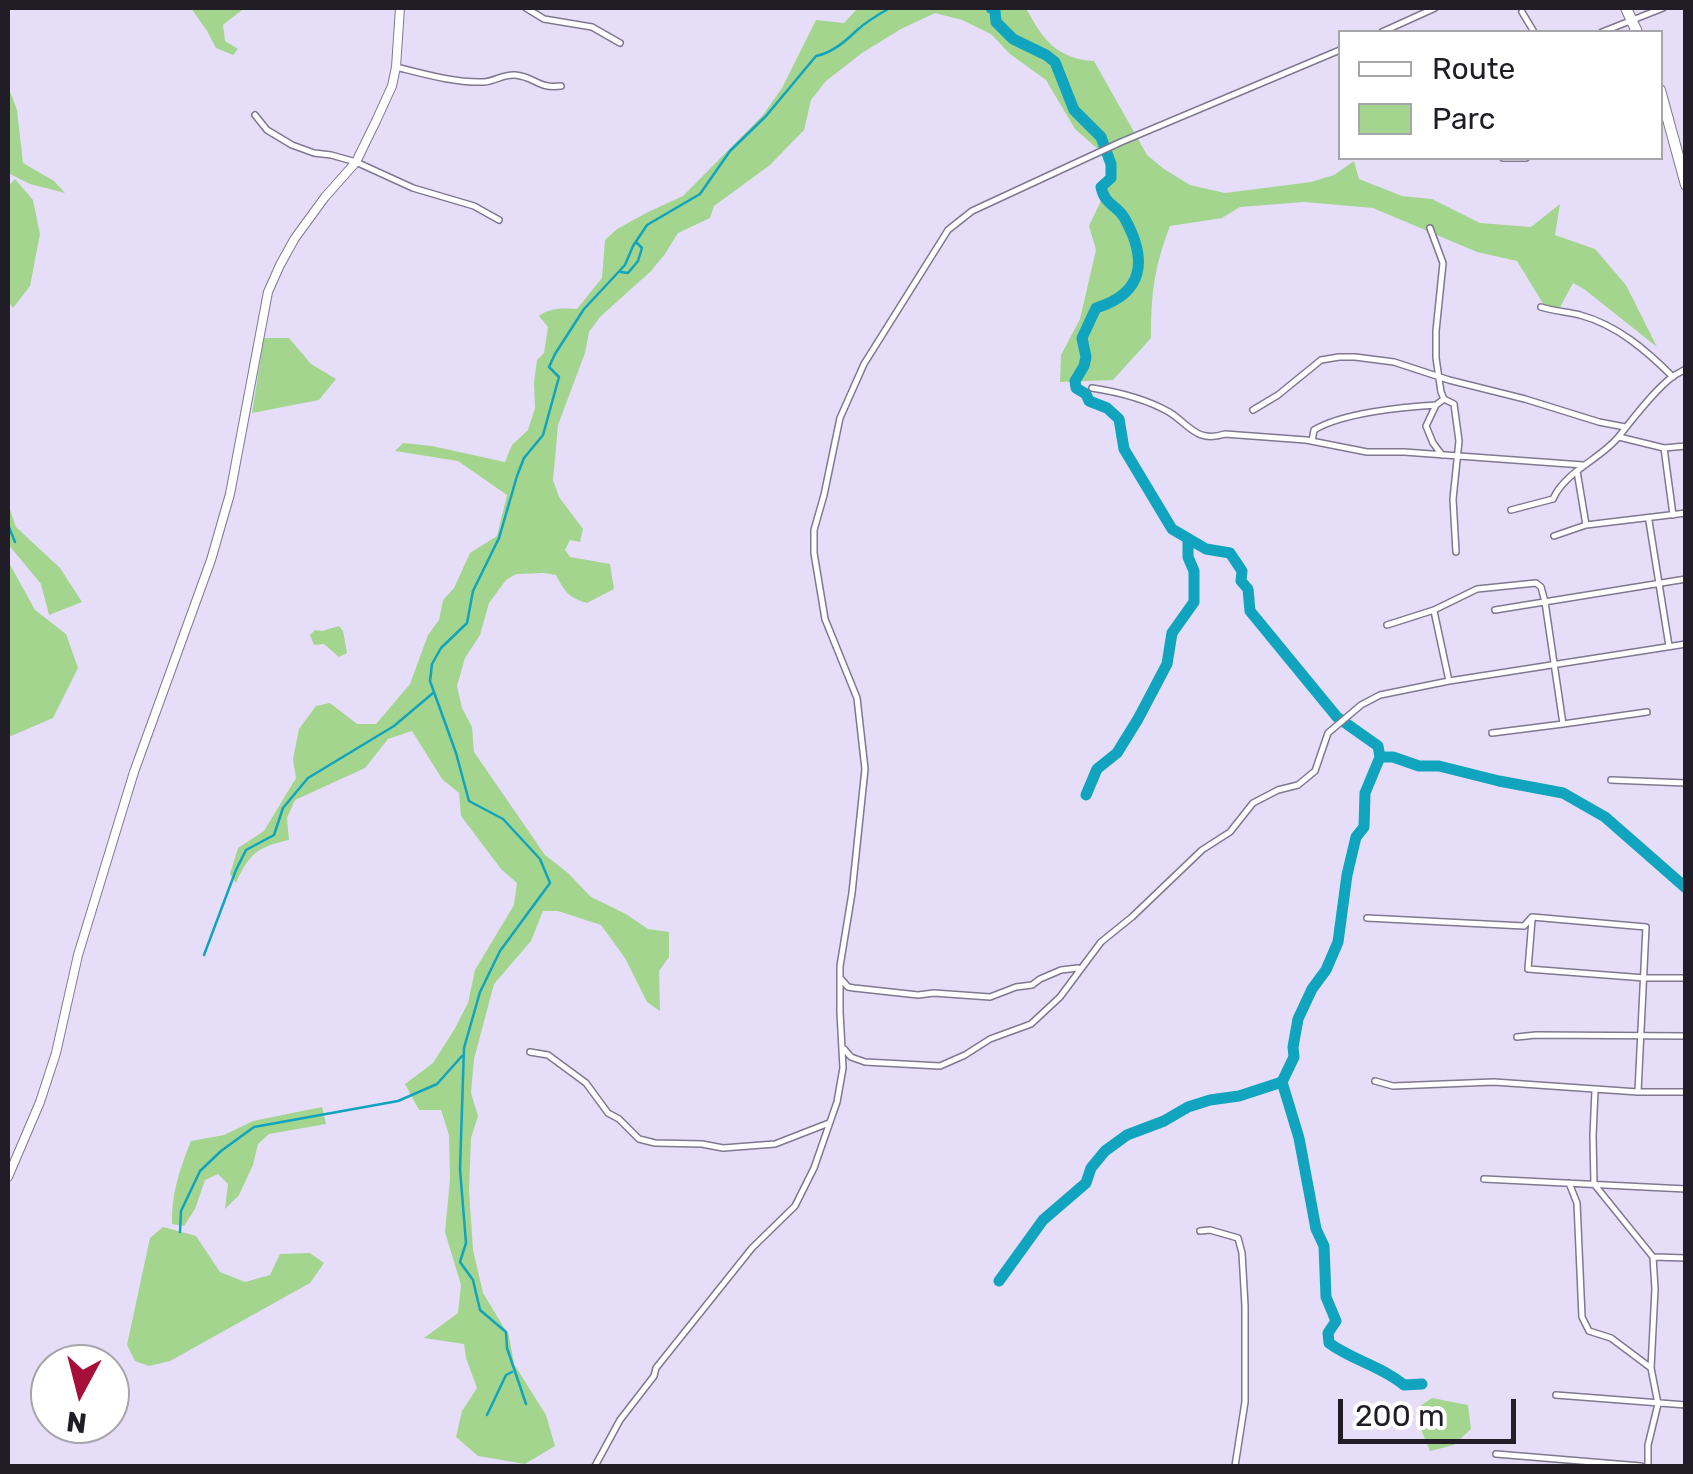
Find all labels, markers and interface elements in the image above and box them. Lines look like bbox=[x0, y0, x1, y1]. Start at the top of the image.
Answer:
legend bbox=[1338, 30, 1663, 160]
text: Route bbox=[1432, 51, 1515, 87]
text: Parc bbox=[1432, 101, 1495, 137]
north arrow bbox=[30, 1344, 130, 1444]
scale bar bbox=[1343, 1379, 1520, 1441]
text: 200 m bbox=[1355, 1398, 1445, 1434]
text: N bbox=[65, 1405, 89, 1440]

